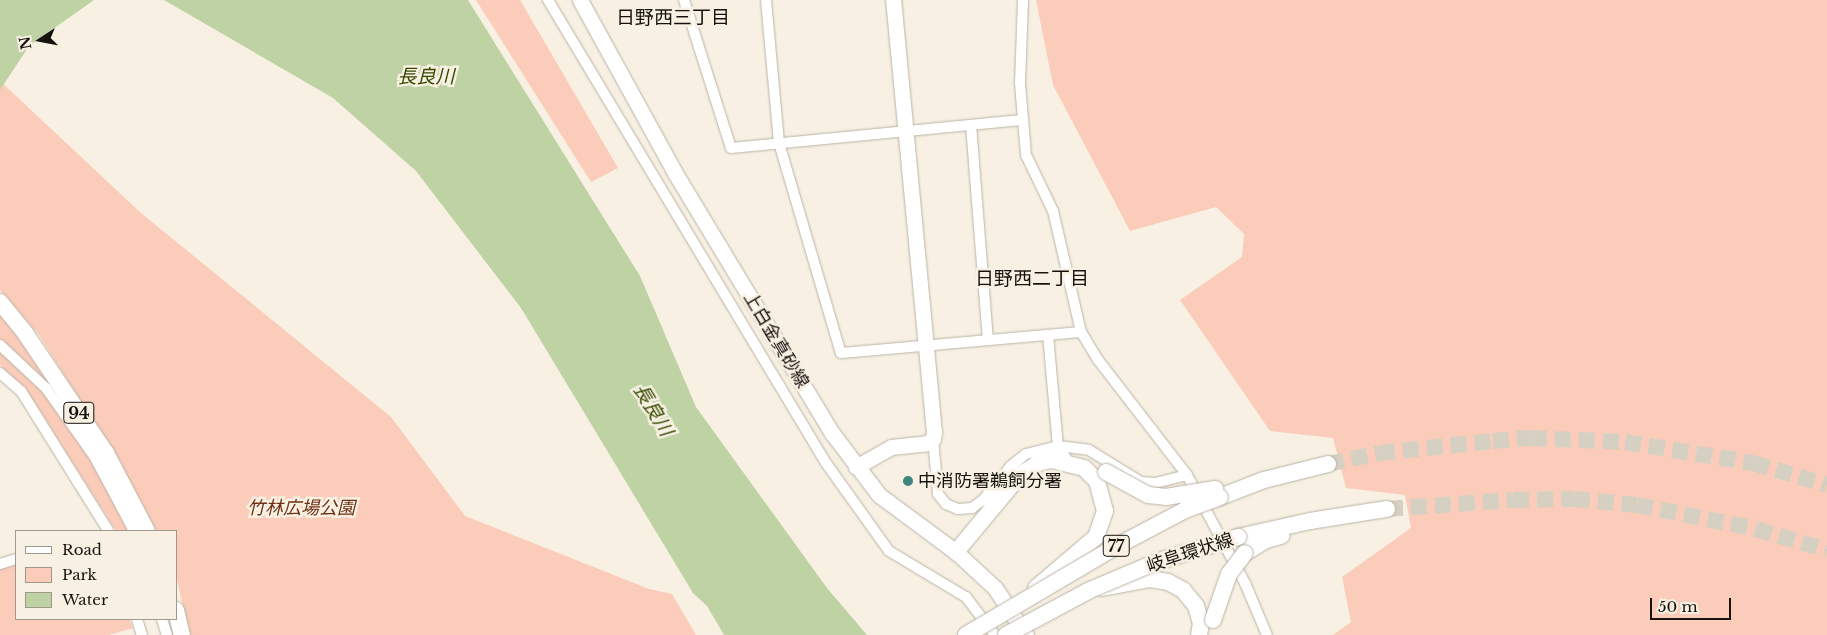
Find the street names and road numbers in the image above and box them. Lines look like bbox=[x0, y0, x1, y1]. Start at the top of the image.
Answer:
street label: 上白金真砂線 bbox=[739, 288, 813, 392]
road number: 94 bbox=[63, 399, 95, 426]
street label: 岐阜環状線 bbox=[1144, 529, 1236, 577]
road number: 77 bbox=[1102, 532, 1130, 560]

